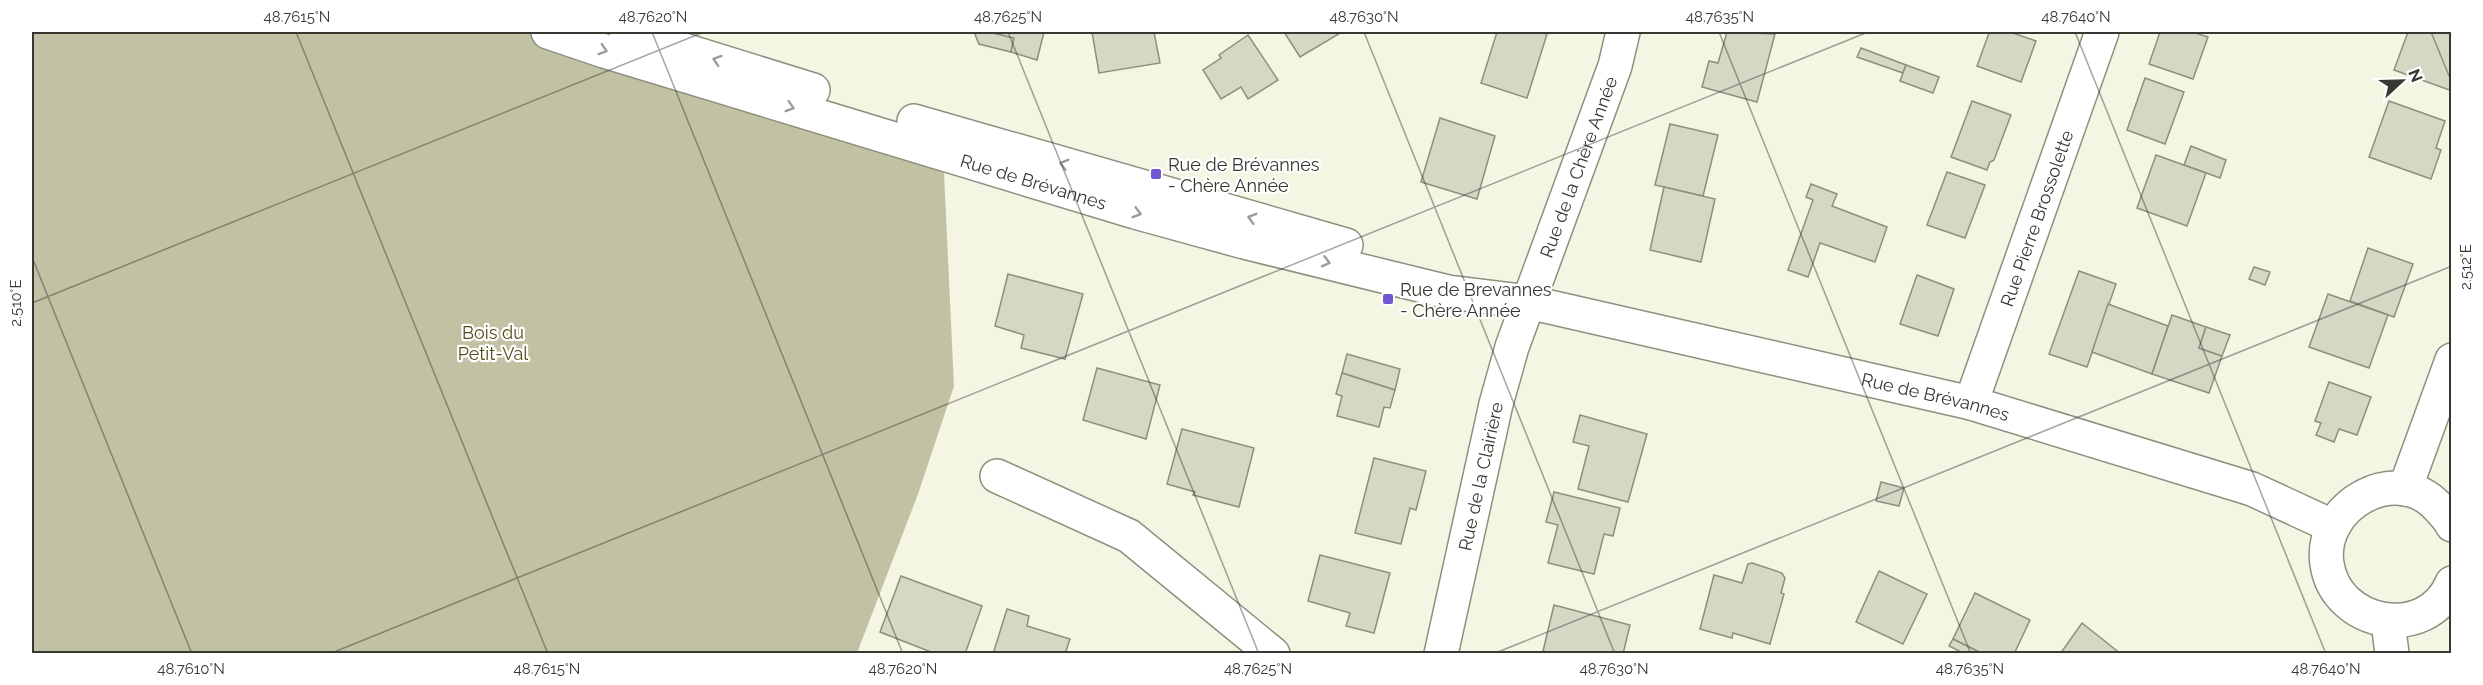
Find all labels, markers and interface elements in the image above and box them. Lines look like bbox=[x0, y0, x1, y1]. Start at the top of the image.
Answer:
text: 48.7615°N bbox=[264, 8, 330, 26]
text: 48.7620°N bbox=[619, 8, 687, 26]
text: 48.7625°N bbox=[974, 8, 1042, 26]
text: 48.7630°N bbox=[1329, 8, 1399, 26]
text: 48.7635°N bbox=[1686, 8, 1754, 26]
text: 48.7640°N bbox=[2041, 8, 2111, 26]
one-way arrow bbox=[597, 43, 608, 56]
north arrow bbox=[2372, 51, 2432, 111]
one-way arrow bbox=[712, 54, 723, 67]
text: N bbox=[2404, 66, 2427, 85]
street label: Rue de la Chère Année bbox=[1535, 73, 1621, 260]
one-way arrow bbox=[784, 100, 795, 112]
street label: Rue Pierre Brossolette bbox=[1995, 127, 2077, 309]
street label: Rue de Brévannes bbox=[958, 149, 1109, 213]
place label: Rue de Brévannes - Chère Année bbox=[1168, 154, 1320, 196]
one-way arrow bbox=[1059, 159, 1070, 171]
marker: Rue de Brévannes - Chère Année bbox=[1149, 167, 1163, 181]
one-way arrow bbox=[1131, 206, 1142, 218]
one-way arrow bbox=[1247, 213, 1257, 225]
text: 2.512°E bbox=[2457, 244, 2475, 290]
one-way arrow bbox=[1321, 254, 1331, 267]
text: 2.510°E bbox=[7, 279, 25, 327]
place label: Rue de Brevannes - Chère Année bbox=[1400, 279, 1552, 321]
marker: Rue de Brevannes - Chère Année bbox=[1381, 292, 1395, 306]
park label: Bois du Petit-Val bbox=[458, 322, 528, 364]
street label: Rue de Brévannes bbox=[1860, 368, 2012, 425]
street label: Rue de la Clairière bbox=[1454, 400, 1507, 553]
text: 48.7610°N bbox=[157, 660, 225, 678]
text: 48.7615°N bbox=[514, 660, 580, 678]
text: 48.7620°N bbox=[869, 660, 937, 678]
text: 48.7625°N bbox=[1224, 660, 1292, 678]
text: 48.7630°N bbox=[1579, 660, 1649, 678]
text: 48.7635°N bbox=[1936, 660, 2004, 678]
text: 48.7640°N bbox=[2291, 660, 2361, 678]

